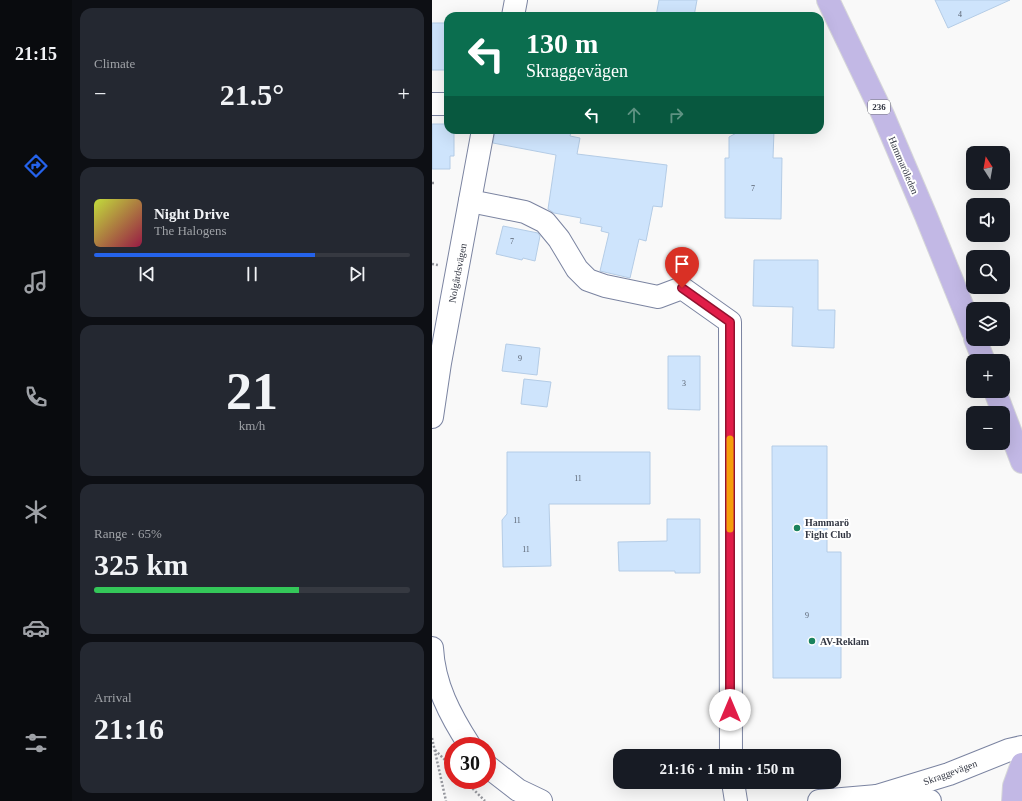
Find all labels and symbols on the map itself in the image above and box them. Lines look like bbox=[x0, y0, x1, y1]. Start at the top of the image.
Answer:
house number: 4 bbox=[958, 10, 962, 19]
road number: 236 bbox=[868, 100, 890, 114]
street label: Hammaröleden bbox=[886, 135, 921, 196]
north arrow bbox=[966, 146, 1010, 190]
house number: 7 bbox=[751, 184, 755, 193]
house number: 7 bbox=[510, 237, 514, 246]
street label: Nolgårdsvägen bbox=[446, 242, 469, 304]
pin bbox=[665, 247, 699, 288]
house number: 9 bbox=[518, 354, 522, 363]
house number: 3 bbox=[682, 379, 686, 388]
house number: 11 bbox=[574, 474, 582, 483]
house number: 11 bbox=[513, 516, 521, 525]
place label: Hammarö Fight Club bbox=[805, 517, 852, 540]
marker: Hammarö Fight Club bbox=[792, 523, 802, 533]
house number: 11 bbox=[522, 545, 530, 554]
house number: 9 bbox=[805, 611, 809, 620]
marker: AV-Reklam bbox=[807, 636, 817, 646]
place label: AV-Reklam bbox=[820, 636, 870, 647]
position arrow bbox=[709, 689, 751, 731]
speed limit sign: 30 bbox=[444, 737, 496, 789]
street label: Skraggevägen bbox=[922, 758, 979, 787]

